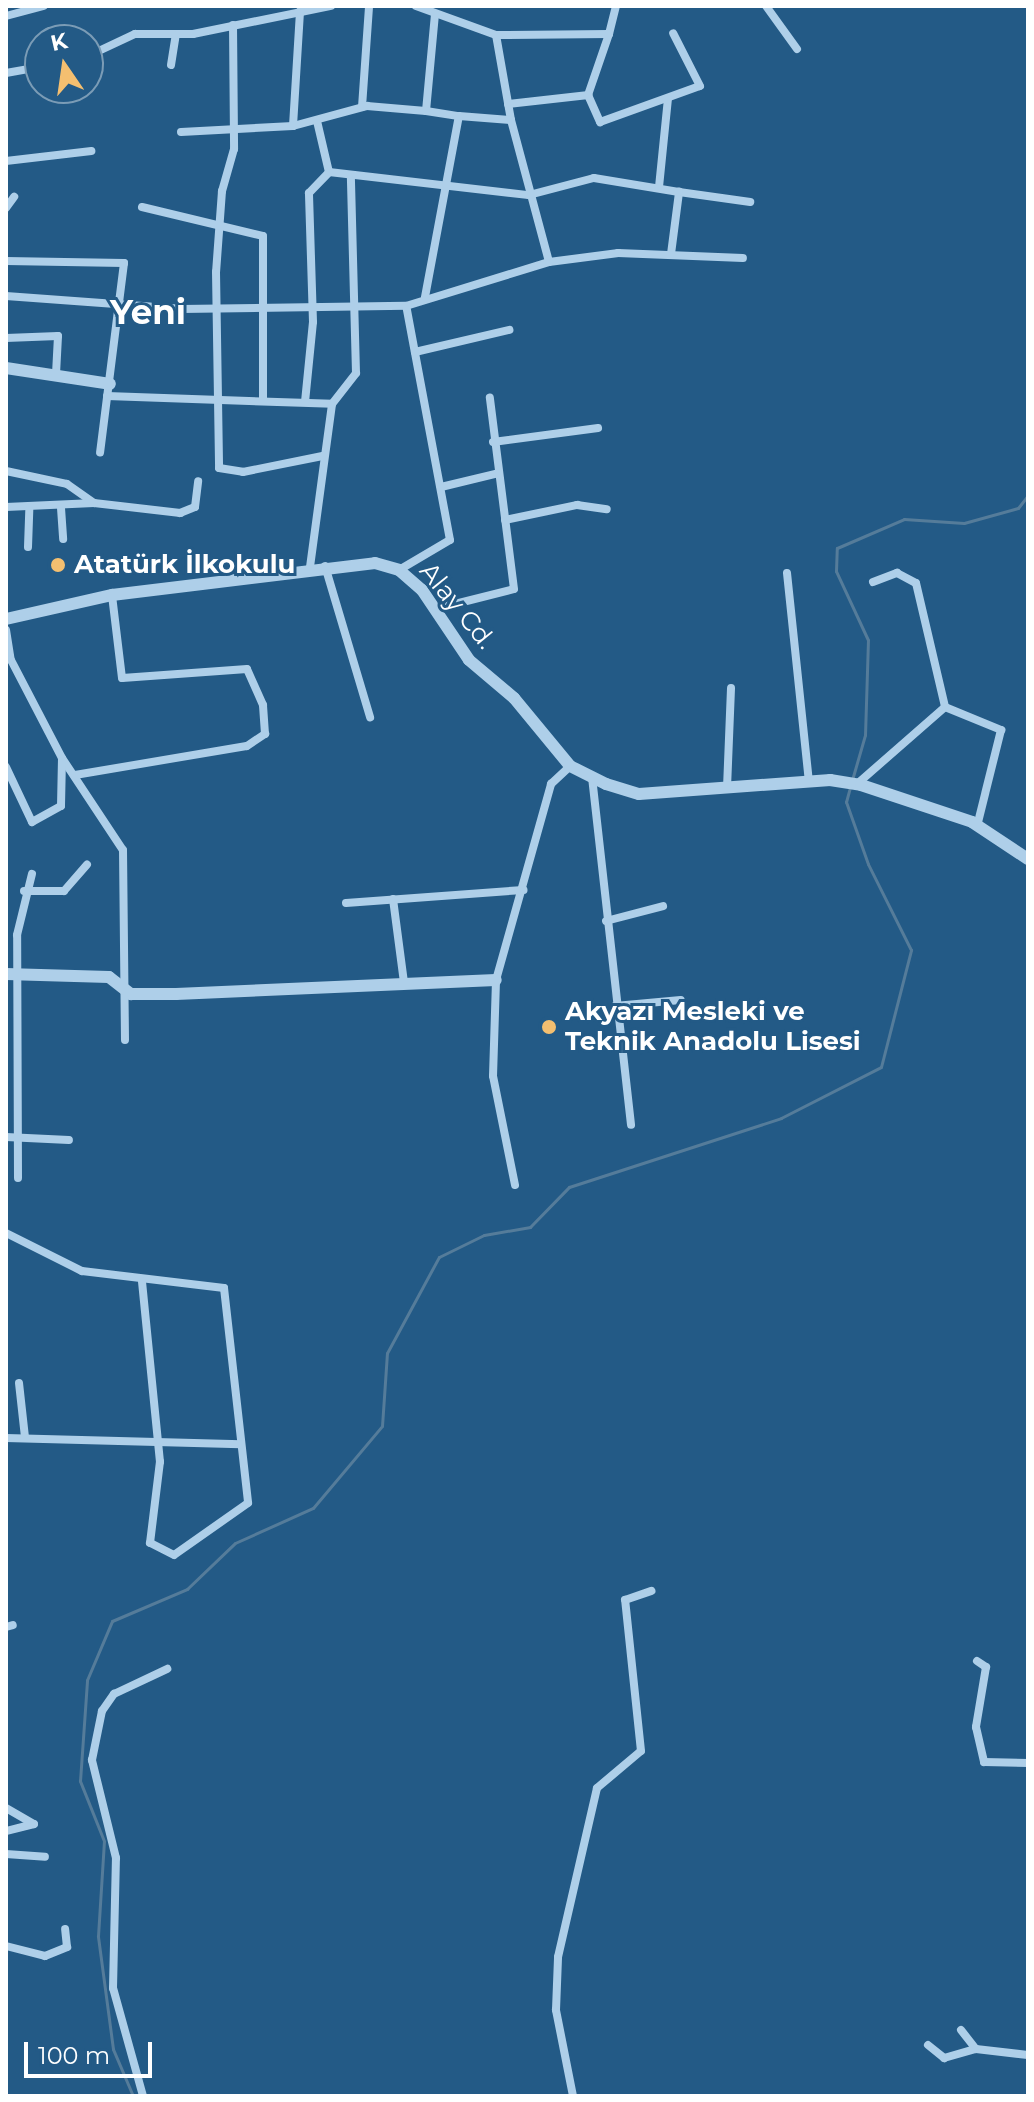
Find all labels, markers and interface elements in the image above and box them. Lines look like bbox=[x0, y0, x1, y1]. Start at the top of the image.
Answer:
north arrow bbox=[24, 24, 104, 104]
text: K bbox=[48, 27, 70, 57]
district label: Yeni bbox=[110, 293, 186, 333]
place label: Atatürk İlkokulu bbox=[74, 549, 295, 581]
marker: Atatürk İlkokulu bbox=[49, 556, 67, 574]
street label: Alay Cd. bbox=[413, 556, 501, 656]
place label: Akyazı Mesleki ve Teknik Anadolu Lisesi bbox=[565, 996, 861, 1058]
marker: Akyazı Mesleki ve Teknik Anadolu Lisesi bbox=[540, 1018, 558, 1036]
scale bar bbox=[28, 2026, 156, 2076]
text: 100 m bbox=[38, 2041, 110, 2070]

